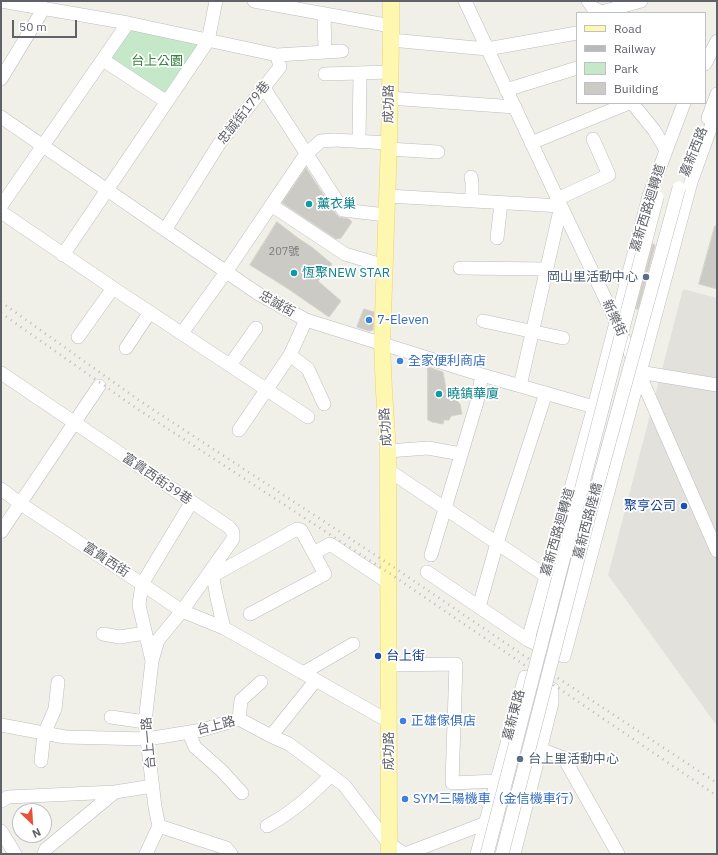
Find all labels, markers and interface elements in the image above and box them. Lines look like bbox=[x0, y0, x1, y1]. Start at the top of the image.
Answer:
scale bar bbox=[14, 12, 79, 38]
legend bbox=[576, 12, 706, 104]
text: 50 m bbox=[19, 19, 47, 34]
text: Road bbox=[614, 21, 642, 36]
text: Railway bbox=[614, 41, 656, 56]
park label: 台上公園 bbox=[131, 53, 183, 69]
text: Park bbox=[614, 61, 638, 76]
street label: 忠誠街179巷 bbox=[215, 78, 273, 148]
text: Building bbox=[614, 81, 658, 96]
street label: 成功路 bbox=[381, 84, 397, 124]
street label: 嘉新西路 bbox=[677, 125, 711, 179]
street label: 嘉新西路迴轉道 bbox=[627, 162, 669, 254]
place label: 薰衣巢 bbox=[317, 196, 356, 212]
marker: 薰衣巢 bbox=[304, 199, 314, 209]
house number: 207號 bbox=[269, 245, 299, 259]
place label: 恆聚NEW STAR bbox=[302, 265, 390, 281]
marker: 恆聚NEW STAR bbox=[289, 268, 299, 278]
place label: 岡山里活動中心 bbox=[547, 269, 638, 285]
marker: 岡山里活動中心 bbox=[641, 272, 651, 282]
street label: 忠誠街 bbox=[256, 288, 298, 320]
street label: 新樂街 bbox=[599, 297, 629, 339]
place label: 7-Eleven bbox=[377, 312, 429, 328]
marker: 7-Eleven bbox=[364, 315, 374, 325]
place label: 全家便利商店 bbox=[408, 353, 486, 369]
marker: 全家便利商店 bbox=[395, 356, 405, 366]
place label: 曉鎮華廈 bbox=[447, 386, 499, 402]
marker: 曉鎮華廈 bbox=[434, 389, 444, 399]
street label: 成功路 bbox=[377, 407, 395, 447]
street label: 富貴西街39巷 bbox=[119, 450, 195, 508]
street label: 嘉新西路陸橋 bbox=[570, 481, 606, 561]
street label: 嘉新西路迴轉道 bbox=[538, 486, 578, 578]
place label: 聚亨公司 bbox=[624, 498, 676, 514]
marker: 聚亨公司 bbox=[679, 501, 689, 511]
street label: 富貴西街 bbox=[80, 539, 132, 581]
place label: 台上街 bbox=[386, 648, 425, 664]
marker: 台上街 bbox=[373, 651, 383, 661]
street label: 嘉新東路 bbox=[500, 688, 528, 742]
place label: 正雄傢俱店 bbox=[411, 713, 476, 729]
street label: 台上路 bbox=[195, 714, 237, 738]
street label: 台上一路 bbox=[139, 716, 159, 770]
marker: 正雄傢俱店 bbox=[398, 716, 408, 726]
street label: 成功路 bbox=[381, 732, 397, 770]
place label: 台上里活動中心 bbox=[528, 751, 619, 767]
marker: 台上里活動中心 bbox=[515, 754, 525, 764]
place label: SYM三陽機車（金信機車行） bbox=[413, 791, 582, 807]
marker: SYM三陽機車（金信機車行） bbox=[400, 794, 410, 804]
north arrow bbox=[12, 803, 52, 843]
text: N bbox=[30, 825, 43, 841]

